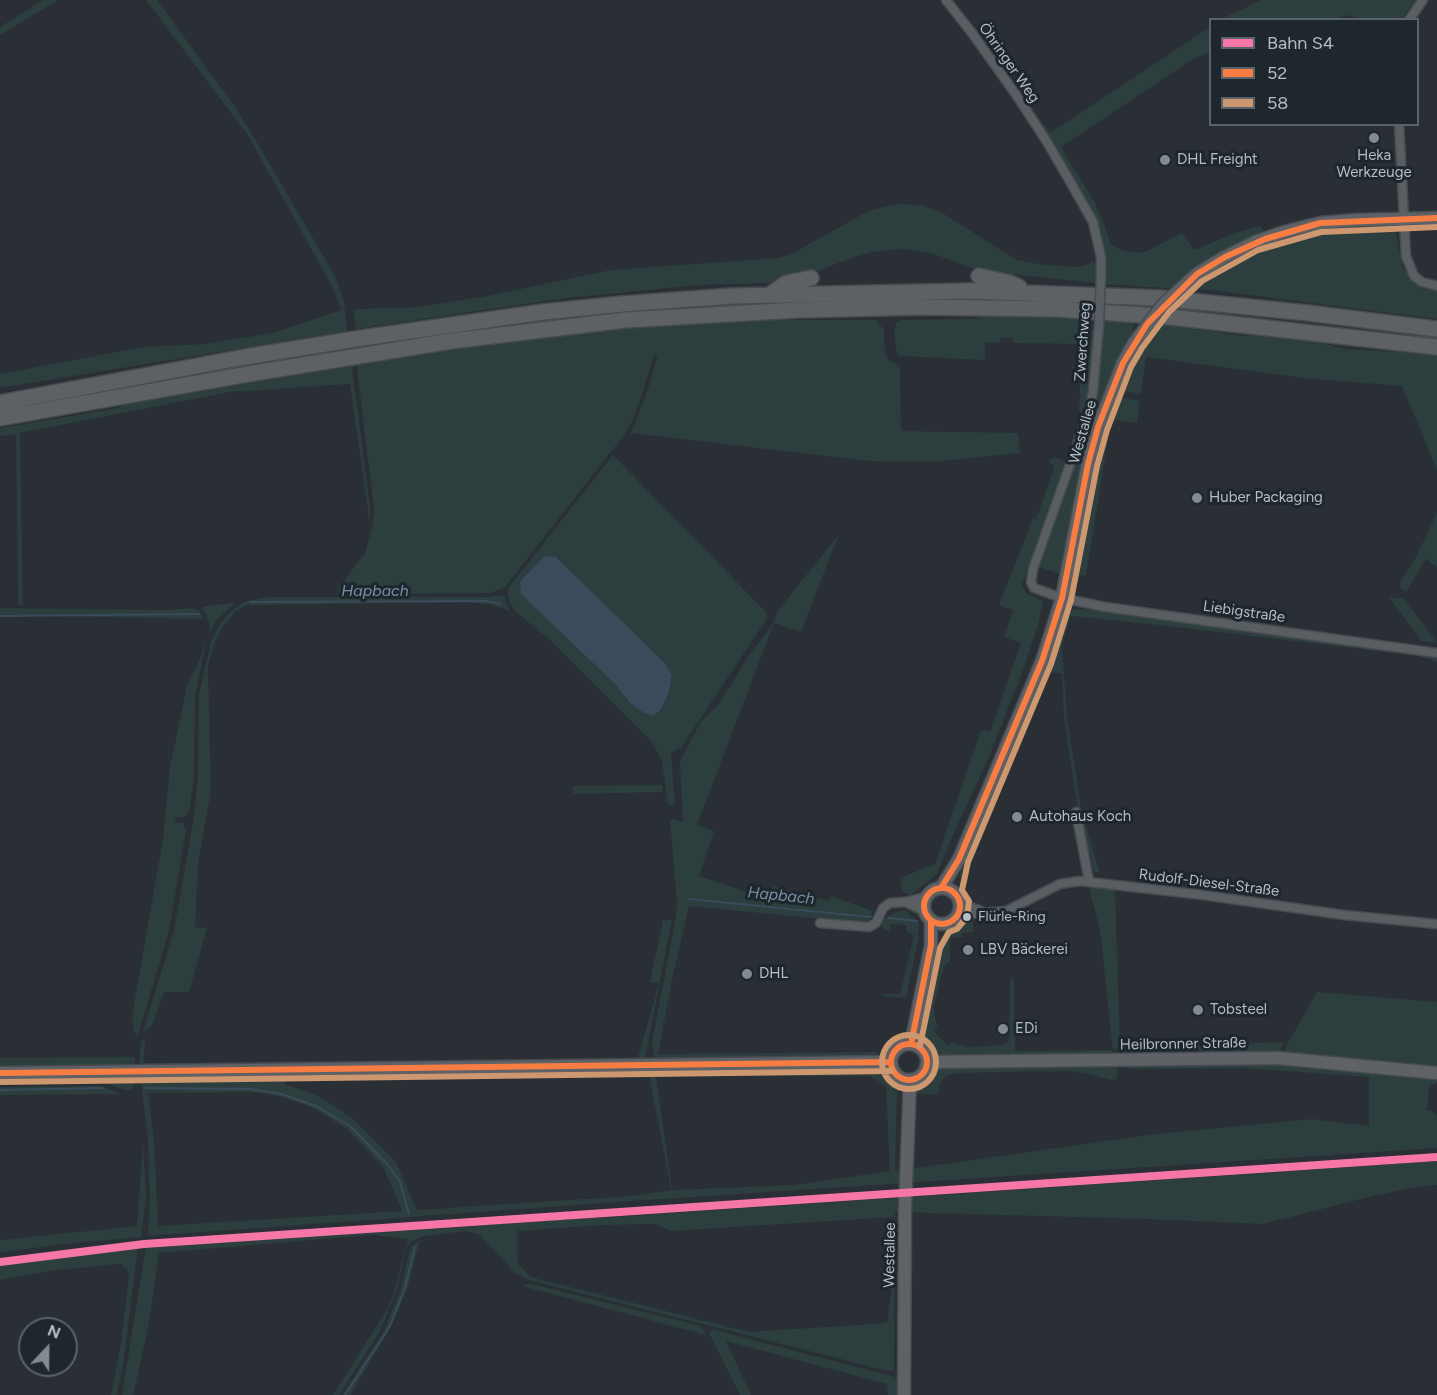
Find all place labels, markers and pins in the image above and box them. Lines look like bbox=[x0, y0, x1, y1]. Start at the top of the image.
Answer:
marker: Heka Werkzeuge bbox=[1367, 131, 1381, 145]
place label: Heka Werkzeuge bbox=[1336, 147, 1412, 182]
place label: DHL Freight bbox=[1177, 151, 1258, 169]
marker: DHL Freight bbox=[1158, 153, 1172, 167]
place label: Huber Packaging bbox=[1209, 489, 1323, 507]
marker: Huber Packaging bbox=[1190, 491, 1204, 505]
place label: Autohaus Koch bbox=[1029, 808, 1131, 826]
marker: Autohaus Koch bbox=[1010, 810, 1024, 824]
place label: Flürle-Ring bbox=[978, 909, 1046, 925]
marker: Flürle-Ring bbox=[961, 911, 973, 923]
place label: LBV Bäckerei bbox=[980, 941, 1068, 959]
marker: LBV Bäckerei bbox=[961, 943, 975, 957]
place label: DHL bbox=[759, 965, 788, 983]
marker: DHL bbox=[740, 967, 754, 981]
place label: Tobsteel bbox=[1210, 1001, 1267, 1019]
marker: Tobsteel bbox=[1191, 1003, 1205, 1017]
place label: EDi bbox=[1015, 1020, 1038, 1038]
marker: EDi bbox=[996, 1022, 1010, 1036]

